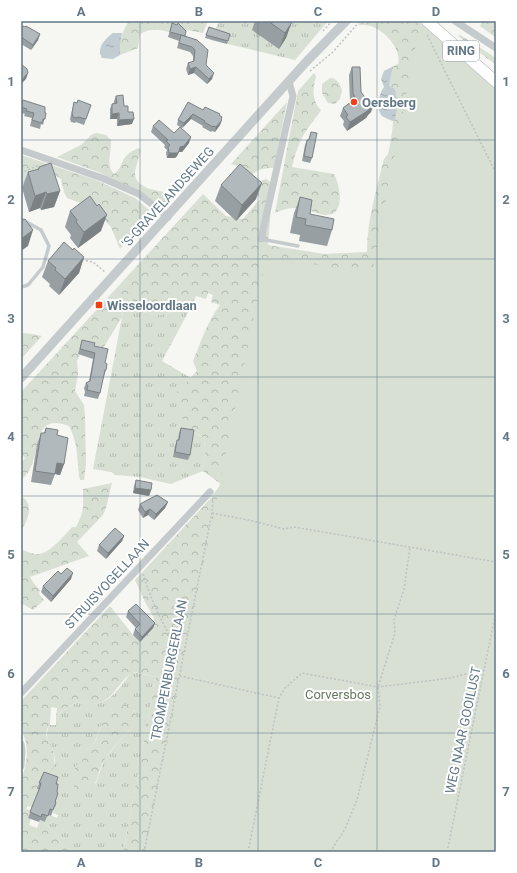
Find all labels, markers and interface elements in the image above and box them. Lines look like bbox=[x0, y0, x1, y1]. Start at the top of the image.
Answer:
text: A bbox=[77, 4, 86, 19]
text: B bbox=[195, 4, 203, 19]
text: C bbox=[314, 4, 323, 19]
text: D bbox=[432, 4, 440, 19]
road number: RING bbox=[443, 41, 479, 61]
text: 1 bbox=[7, 74, 15, 89]
text: 1 bbox=[502, 74, 510, 89]
place label: Oersberg bbox=[362, 95, 416, 110]
marker: Oersberg bbox=[349, 97, 359, 107]
street label: 'S-GRAVELANDSEWEG bbox=[119, 144, 217, 250]
text: 2 bbox=[7, 192, 15, 207]
text: 2 bbox=[502, 192, 510, 207]
place label: Wisseloordlaan bbox=[107, 298, 197, 313]
marker: Wisseloordlaan bbox=[94, 300, 104, 310]
text: 3 bbox=[7, 311, 15, 326]
text: 3 bbox=[502, 311, 510, 326]
text: 4 bbox=[7, 429, 15, 444]
text: 4 bbox=[502, 429, 510, 444]
street label: STRUISVOGELLAAN bbox=[62, 536, 152, 632]
text: 5 bbox=[7, 547, 15, 562]
text: 5 bbox=[502, 547, 510, 562]
street label: TROMPENBURGERLAAN bbox=[148, 598, 190, 742]
street label: WEG NAAR GOOILUST bbox=[442, 665, 484, 795]
text: 6 bbox=[7, 666, 15, 681]
text: 6 bbox=[502, 666, 510, 681]
park label: Corversbos bbox=[305, 687, 371, 702]
text: 7 bbox=[7, 784, 15, 799]
text: 7 bbox=[502, 784, 510, 799]
text: A bbox=[77, 855, 86, 870]
text: B bbox=[195, 855, 203, 870]
text: C bbox=[314, 855, 323, 870]
text: D bbox=[432, 855, 440, 870]

